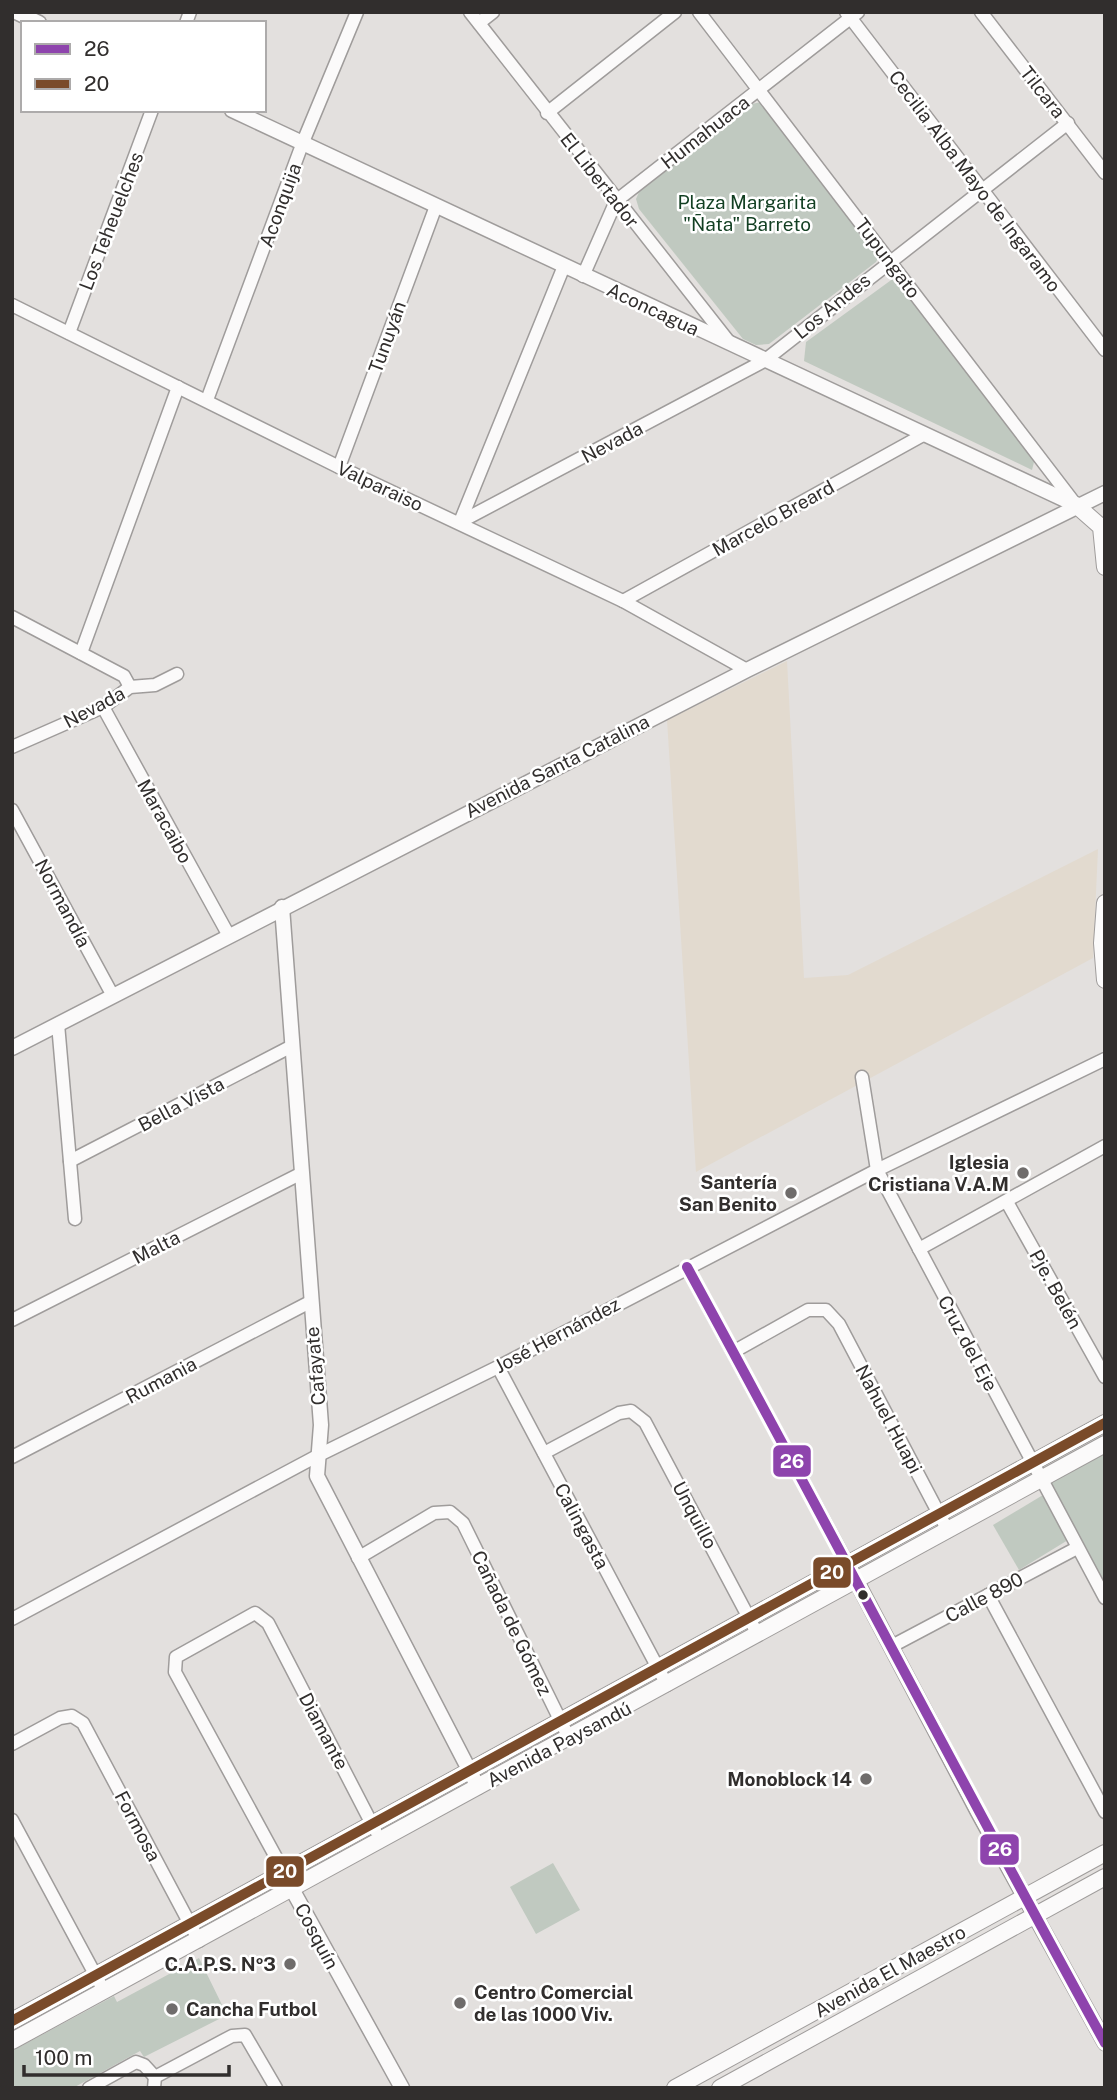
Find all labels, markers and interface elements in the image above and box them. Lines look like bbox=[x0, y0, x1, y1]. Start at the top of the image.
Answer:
legend bbox=[21, 21, 266, 112]
text: 26 bbox=[84, 36, 110, 61]
street label: Tilcara bbox=[1016, 62, 1070, 122]
street label: Cecilia Alba Mayo de Ingaramo bbox=[885, 66, 1065, 296]
text: 20 bbox=[84, 71, 109, 96]
street label: Humahuaca bbox=[657, 91, 753, 173]
street label: El Libertador bbox=[556, 128, 644, 232]
street label: Los Teheuelches bbox=[74, 149, 148, 293]
street label: Aconquija bbox=[255, 160, 305, 250]
park label: Plaza Margarita "Ñata" Barreto bbox=[678, 191, 817, 235]
street label: Tupungato bbox=[851, 214, 925, 302]
street label: Los Andes bbox=[789, 269, 875, 343]
street label: Aconcagua bbox=[603, 278, 703, 340]
street label: Tunuyán bbox=[364, 298, 410, 376]
street label: Nevada bbox=[577, 417, 647, 467]
street label: Valparaiso bbox=[333, 456, 427, 516]
street label: Marcelo Breard bbox=[708, 475, 838, 561]
street label: Nevada bbox=[59, 682, 129, 732]
street label: Avenida Santa Catalina bbox=[461, 710, 653, 822]
street label: Maracaibo bbox=[133, 775, 197, 867]
street label: Normandía bbox=[31, 855, 95, 951]
street label: Bella Vista bbox=[134, 1072, 228, 1136]
place label: Iglesia Cristiana V.A.M bbox=[868, 1151, 1009, 1195]
marker: Iglesia Cristiana V.A.M bbox=[1015, 1165, 1031, 1181]
place label: Santería San Benito bbox=[679, 1171, 777, 1215]
marker: Santería San Benito bbox=[783, 1185, 799, 1201]
street label: Malta bbox=[129, 1226, 183, 1268]
street label: Pje. Belén bbox=[1025, 1246, 1087, 1332]
street label: Cruz del Eje bbox=[934, 1291, 1002, 1395]
street label: José Hernández bbox=[490, 1293, 624, 1377]
street label: Cafayate bbox=[301, 1326, 329, 1406]
street label: Rumania bbox=[122, 1352, 200, 1408]
street label: Nahuel Huapi bbox=[851, 1361, 927, 1477]
line badge: 26 bbox=[772, 1444, 812, 1478]
text: 26 bbox=[780, 1450, 804, 1472]
street label: Unquillo bbox=[668, 1478, 722, 1552]
street label: Calingasta bbox=[550, 1479, 614, 1573]
street label: Cañada de Gómez bbox=[467, 1547, 557, 1699]
line badge: 20 bbox=[812, 1556, 852, 1589]
text: 20 bbox=[820, 1561, 844, 1583]
street label: Calle 890 bbox=[941, 1567, 1027, 1627]
unlabelled marker bbox=[856, 1588, 870, 1602]
street label: Diamante bbox=[295, 1689, 353, 1773]
street label: Avenida Paysandú bbox=[483, 1697, 635, 1791]
place label: Monoblock 14 bbox=[727, 1768, 852, 1790]
marker: Monoblock 14 bbox=[858, 1771, 874, 1787]
street label: Formosa bbox=[110, 1787, 166, 1865]
line badge: 26 bbox=[979, 1833, 1020, 1866]
text: 26 bbox=[988, 1838, 1012, 1860]
line badge: 20 bbox=[265, 1855, 305, 1888]
text: 20 bbox=[273, 1860, 297, 1882]
street label: Cosquín bbox=[291, 1899, 343, 1973]
street label: Avenida El Maestro bbox=[811, 1920, 969, 2022]
place label: C.A.P.S. Nº3 bbox=[165, 1953, 276, 1975]
marker: C.A.P.S. Nº3 bbox=[282, 1956, 298, 1972]
place label: Centro Comercial de las 1000 Viv. bbox=[474, 1981, 633, 2025]
marker: Centro Comercial de las 1000 Viv. bbox=[452, 1995, 468, 2011]
place label: Cancha Futbol bbox=[186, 1998, 317, 2020]
marker: Cancha Futbol bbox=[164, 2001, 180, 2017]
scale bar bbox=[24, 2034, 229, 2078]
text: 100 m bbox=[35, 2045, 92, 2070]

